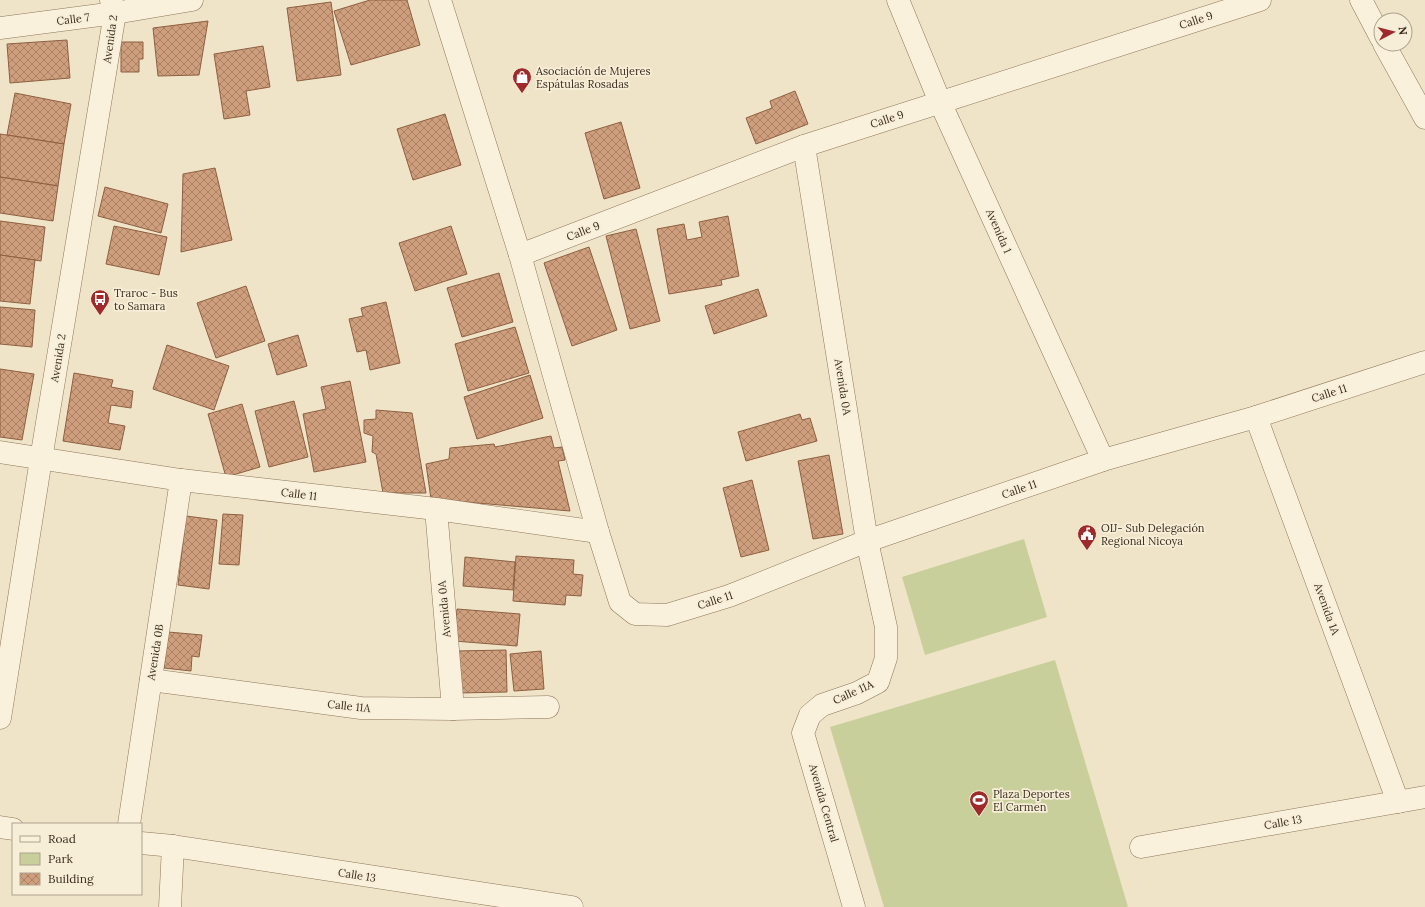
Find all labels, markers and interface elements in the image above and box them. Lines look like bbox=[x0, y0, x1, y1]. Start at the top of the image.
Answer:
street label: Calle 9 bbox=[1177, 8, 1215, 32]
street label: Calle 7 bbox=[56, 10, 90, 28]
north arrow bbox=[1373, 12, 1413, 52]
street label: Avenida 2 bbox=[100, 14, 120, 65]
text: N bbox=[1395, 26, 1410, 36]
place label: Asociación de Mujeres Espátulas Rosadas bbox=[535, 64, 651, 91]
shop icon: Asociación de Mujeres Espátulas Rosadas bbox=[511, 66, 533, 94]
street label: Calle 9 bbox=[868, 107, 906, 131]
street label: Avenida 1 bbox=[983, 206, 1015, 255]
street label: Calle 9 bbox=[564, 218, 602, 244]
place label: Traroc - Bus to Samara bbox=[114, 286, 178, 313]
bus stop icon: Traroc - Bus to Samara bbox=[89, 288, 111, 316]
street label: Avenida 2 bbox=[47, 333, 69, 384]
street label: Avenida 0A bbox=[831, 357, 855, 417]
street label: Calle 11 bbox=[1310, 381, 1348, 405]
street label: Calle 11 bbox=[1000, 476, 1038, 502]
street label: Calle 11 bbox=[280, 485, 318, 503]
place label: OIJ- Sub Delegación Regional Nicoya bbox=[1101, 521, 1205, 548]
public building icon: OIJ- Sub Delegación Regional Nicoya bbox=[1076, 523, 1098, 551]
street label: Avenida 0A bbox=[434, 579, 454, 639]
street label: Avenida 1A bbox=[1311, 580, 1343, 638]
street label: Calle 11 bbox=[696, 588, 734, 612]
street label: Avenida 0B bbox=[143, 623, 166, 682]
street label: Calle 11A bbox=[830, 676, 877, 707]
street label: Calle 11A bbox=[327, 697, 372, 715]
street label: Avenida Central bbox=[806, 761, 842, 844]
place label: Plaza Deportes El Carmen bbox=[993, 787, 1070, 814]
sports icon: Plaza Deportes El Carmen bbox=[968, 789, 990, 817]
street label: Calle 13 bbox=[1263, 812, 1303, 832]
legend bbox=[12, 823, 142, 895]
text: Road bbox=[48, 831, 76, 846]
text: Park bbox=[48, 851, 74, 866]
street label: Calle 13 bbox=[337, 865, 377, 885]
text: Building bbox=[48, 871, 94, 886]

